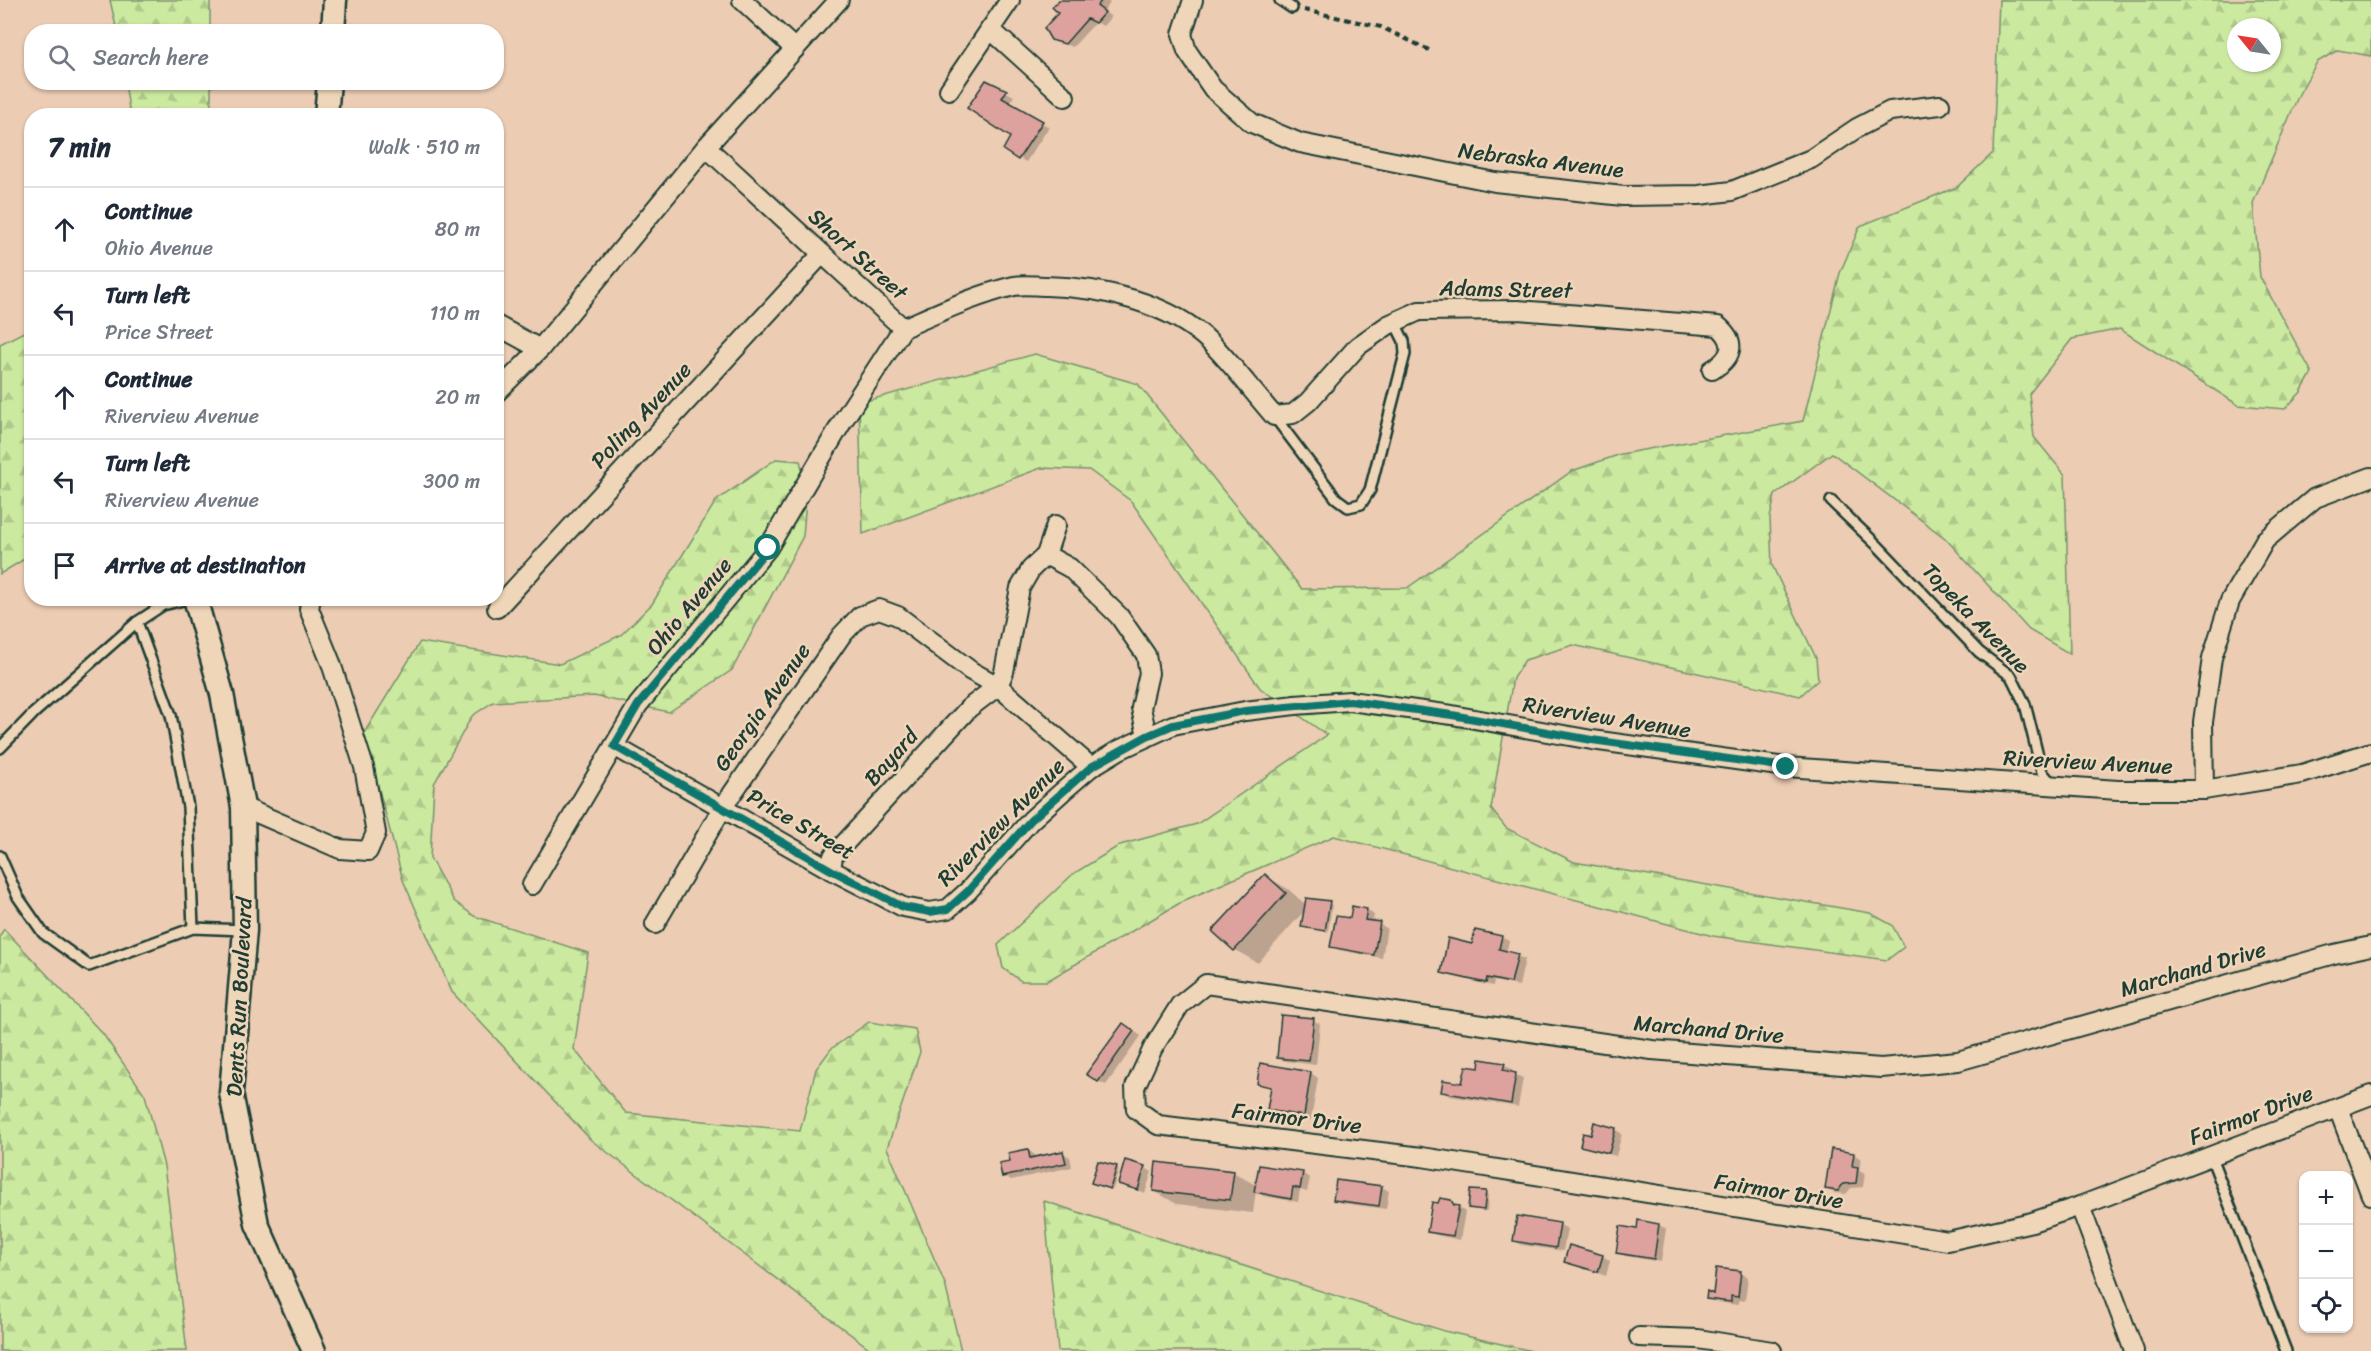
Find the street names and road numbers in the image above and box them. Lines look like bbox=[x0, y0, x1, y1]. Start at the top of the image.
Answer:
street label: Nebraska Avenue bbox=[1456, 131, 1626, 190]
street label: Short Street bbox=[799, 198, 918, 311]
street label: Adams Street bbox=[1438, 268, 1574, 310]
street label: Poling Avenue bbox=[580, 352, 702, 478]
street label: Ohio Avenue bbox=[636, 548, 742, 664]
street label: Topeka Avenue bbox=[1912, 553, 2040, 683]
street label: Georgia Avenue bbox=[703, 634, 821, 780]
street label: Riverview Avenue bbox=[1520, 684, 1694, 750]
street label: Bayard bbox=[854, 718, 929, 795]
street label: Riverview Avenue bbox=[2002, 738, 2174, 786]
street label: Riverview Avenue bbox=[927, 748, 1075, 896]
street label: Price Street bbox=[739, 777, 863, 871]
street label: Dents Run Boulevard bbox=[214, 895, 264, 1098]
street label: Marchand Drive bbox=[2115, 930, 2271, 1008]
street label: Marchand Drive bbox=[1632, 1003, 1786, 1055]
street label: Fairmor Drive bbox=[2183, 1073, 2319, 1157]
street label: Fairmor Drive bbox=[1230, 1091, 1364, 1145]
street label: Fairmor Drive bbox=[1712, 1162, 1846, 1220]

